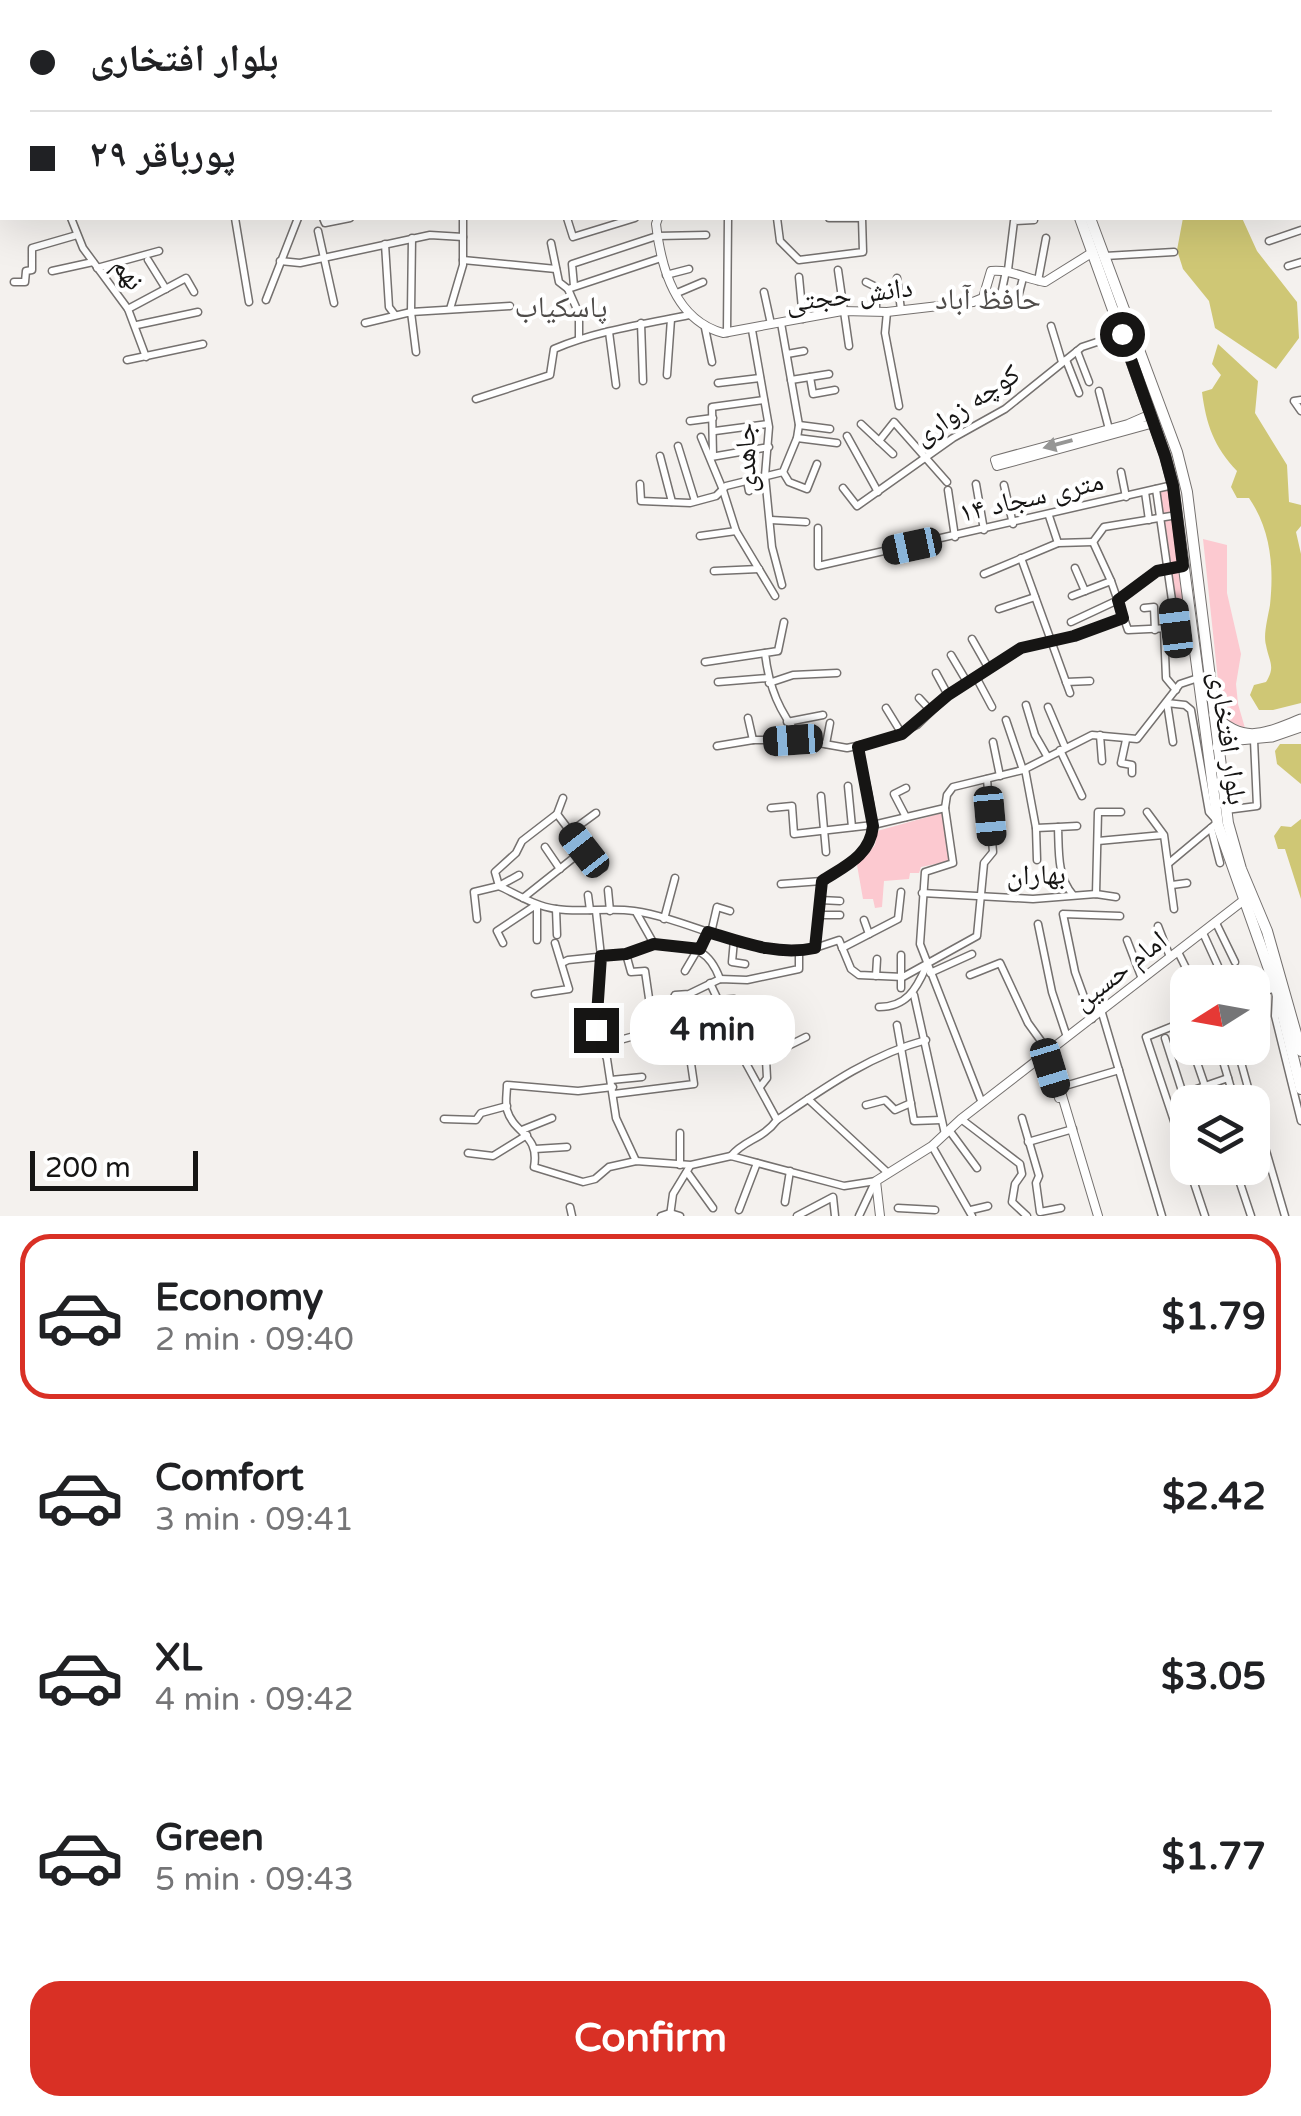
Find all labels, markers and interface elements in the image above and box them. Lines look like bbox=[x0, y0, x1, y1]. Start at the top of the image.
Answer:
text: بلوار افتخاری bbox=[90, 36, 278, 82]
text: پورباقر ۲۹ bbox=[90, 132, 236, 178]
street label: نهم bbox=[104, 250, 152, 298]
street label: دانش حجتی bbox=[784, 270, 914, 320]
district label: حافظ آباد bbox=[935, 281, 1041, 318]
district label: پاسکیاب bbox=[515, 289, 607, 326]
route start bbox=[1100, 312, 1145, 357]
street label: کوچه زواری bbox=[907, 357, 1027, 453]
street label: جاهدی bbox=[728, 423, 764, 493]
one-way arrow bbox=[1042, 436, 1073, 452]
street label: ۱۴ متری سجاد bbox=[956, 464, 1107, 530]
car bbox=[880, 525, 944, 567]
car bbox=[1157, 596, 1195, 660]
street label: بلوار افتخاری bbox=[1202, 669, 1254, 807]
car bbox=[762, 723, 824, 757]
car bbox=[972, 785, 1008, 847]
car bbox=[554, 817, 614, 883]
street label: بهاران bbox=[1006, 857, 1066, 893]
street label: امام حسین bbox=[1066, 923, 1174, 1019]
north arrow bbox=[1170, 965, 1270, 1065]
map controls bbox=[1170, 965, 1270, 1185]
callout: 4 min bbox=[631, 995, 796, 1065]
route end bbox=[574, 1008, 619, 1053]
text: 4 min bbox=[670, 1011, 755, 1049]
car bbox=[1027, 1035, 1073, 1101]
button: layers bbox=[1170, 1085, 1270, 1185]
scale bar bbox=[30, 1146, 198, 1190]
text: 200 m bbox=[45, 1151, 131, 1185]
icon: car bbox=[35, 1272, 125, 1362]
text: Economy bbox=[155, 1275, 323, 1321]
text: $1.79 bbox=[1161, 1294, 1266, 1340]
text: 2 min · 09:40 bbox=[155, 1321, 354, 1359]
icon: car bbox=[35, 1452, 125, 1542]
text: Comfort bbox=[155, 1455, 304, 1501]
text: $2.42 bbox=[1162, 1474, 1266, 1520]
text: 3 min · 09:41 bbox=[155, 1501, 354, 1539]
icon: car bbox=[35, 1632, 125, 1722]
text: XL bbox=[155, 1635, 202, 1681]
text: $3.05 bbox=[1161, 1654, 1266, 1700]
text: 4 min · 09:42 bbox=[155, 1681, 354, 1719]
icon: car bbox=[35, 1812, 125, 1902]
text: Green bbox=[155, 1815, 264, 1861]
text: $1.77 bbox=[1161, 1834, 1266, 1880]
text: 5 min · 09:43 bbox=[155, 1861, 354, 1899]
button: Confirm bbox=[30, 1981, 1271, 2096]

